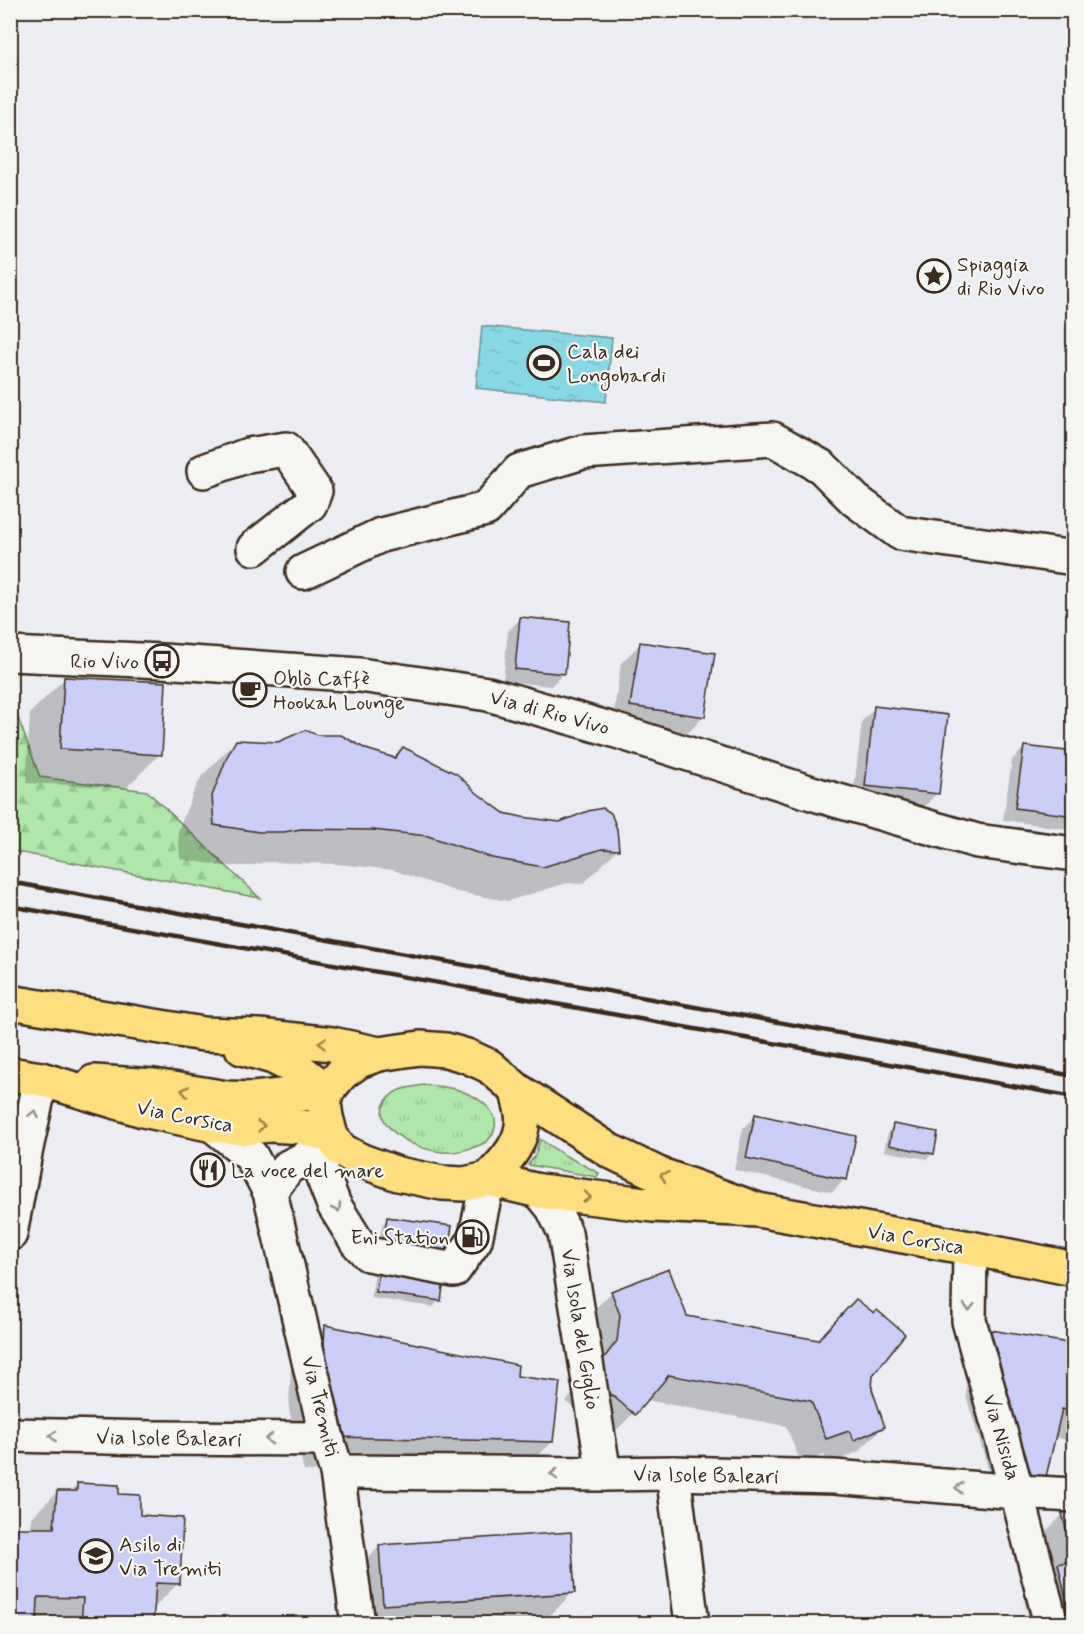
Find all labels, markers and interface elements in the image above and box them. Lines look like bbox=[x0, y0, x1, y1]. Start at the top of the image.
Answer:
place label: Spiaggia di Rio Vivo bbox=[957, 251, 1045, 303]
place icon: Spiaggia di Rio Vivo bbox=[916, 258, 952, 294]
place label: Cala dei Longobardi bbox=[567, 338, 666, 391]
sports icon: Cala dei Longobardi bbox=[526, 345, 562, 381]
bus stop icon: Rio Vivo bbox=[144, 643, 180, 679]
place label: Rio Vivo bbox=[70, 648, 139, 676]
place label: Oblò Caffè Hookah Lounge bbox=[273, 665, 405, 718]
cafe icon: Oblò Caffè Hookah Lounge bbox=[232, 672, 268, 708]
street label: Via di Rio Vivo bbox=[487, 684, 613, 742]
one-way arrow bbox=[318, 1037, 327, 1049]
one-way arrow bbox=[181, 1085, 191, 1098]
street label: Via Corsica bbox=[134, 1094, 235, 1140]
one-way arrow bbox=[26, 1110, 39, 1120]
one-way arrow bbox=[257, 1120, 266, 1133]
restaurant icon: La voce del mare bbox=[190, 1152, 226, 1188]
place label: La voce del mare bbox=[231, 1157, 384, 1185]
one-way arrow bbox=[659, 1170, 670, 1183]
one-way arrow bbox=[583, 1190, 592, 1203]
one-way arrow bbox=[330, 1202, 341, 1212]
street label: Via Corsica bbox=[865, 1218, 966, 1262]
fuel station icon: Eni Station bbox=[454, 1219, 490, 1255]
place label: Eni Station bbox=[351, 1224, 449, 1252]
street label: Via Isola del Giglio bbox=[552, 1247, 607, 1412]
one-way arrow bbox=[963, 1302, 975, 1311]
street label: Via Tremiti bbox=[294, 1353, 346, 1459]
street label: Via Nisida bbox=[975, 1391, 1027, 1484]
street label: Via Isole Baleari bbox=[96, 1424, 242, 1454]
one-way arrow bbox=[48, 1430, 57, 1442]
one-way arrow bbox=[264, 1433, 273, 1445]
street label: Via Isole Baleari bbox=[633, 1461, 779, 1491]
one-way arrow bbox=[550, 1468, 559, 1480]
one-way arrow bbox=[954, 1481, 963, 1494]
place label: Asilo di Via Tremiti bbox=[119, 1531, 221, 1583]
school or university icon: Asilo di Via Tremiti bbox=[78, 1538, 114, 1574]

